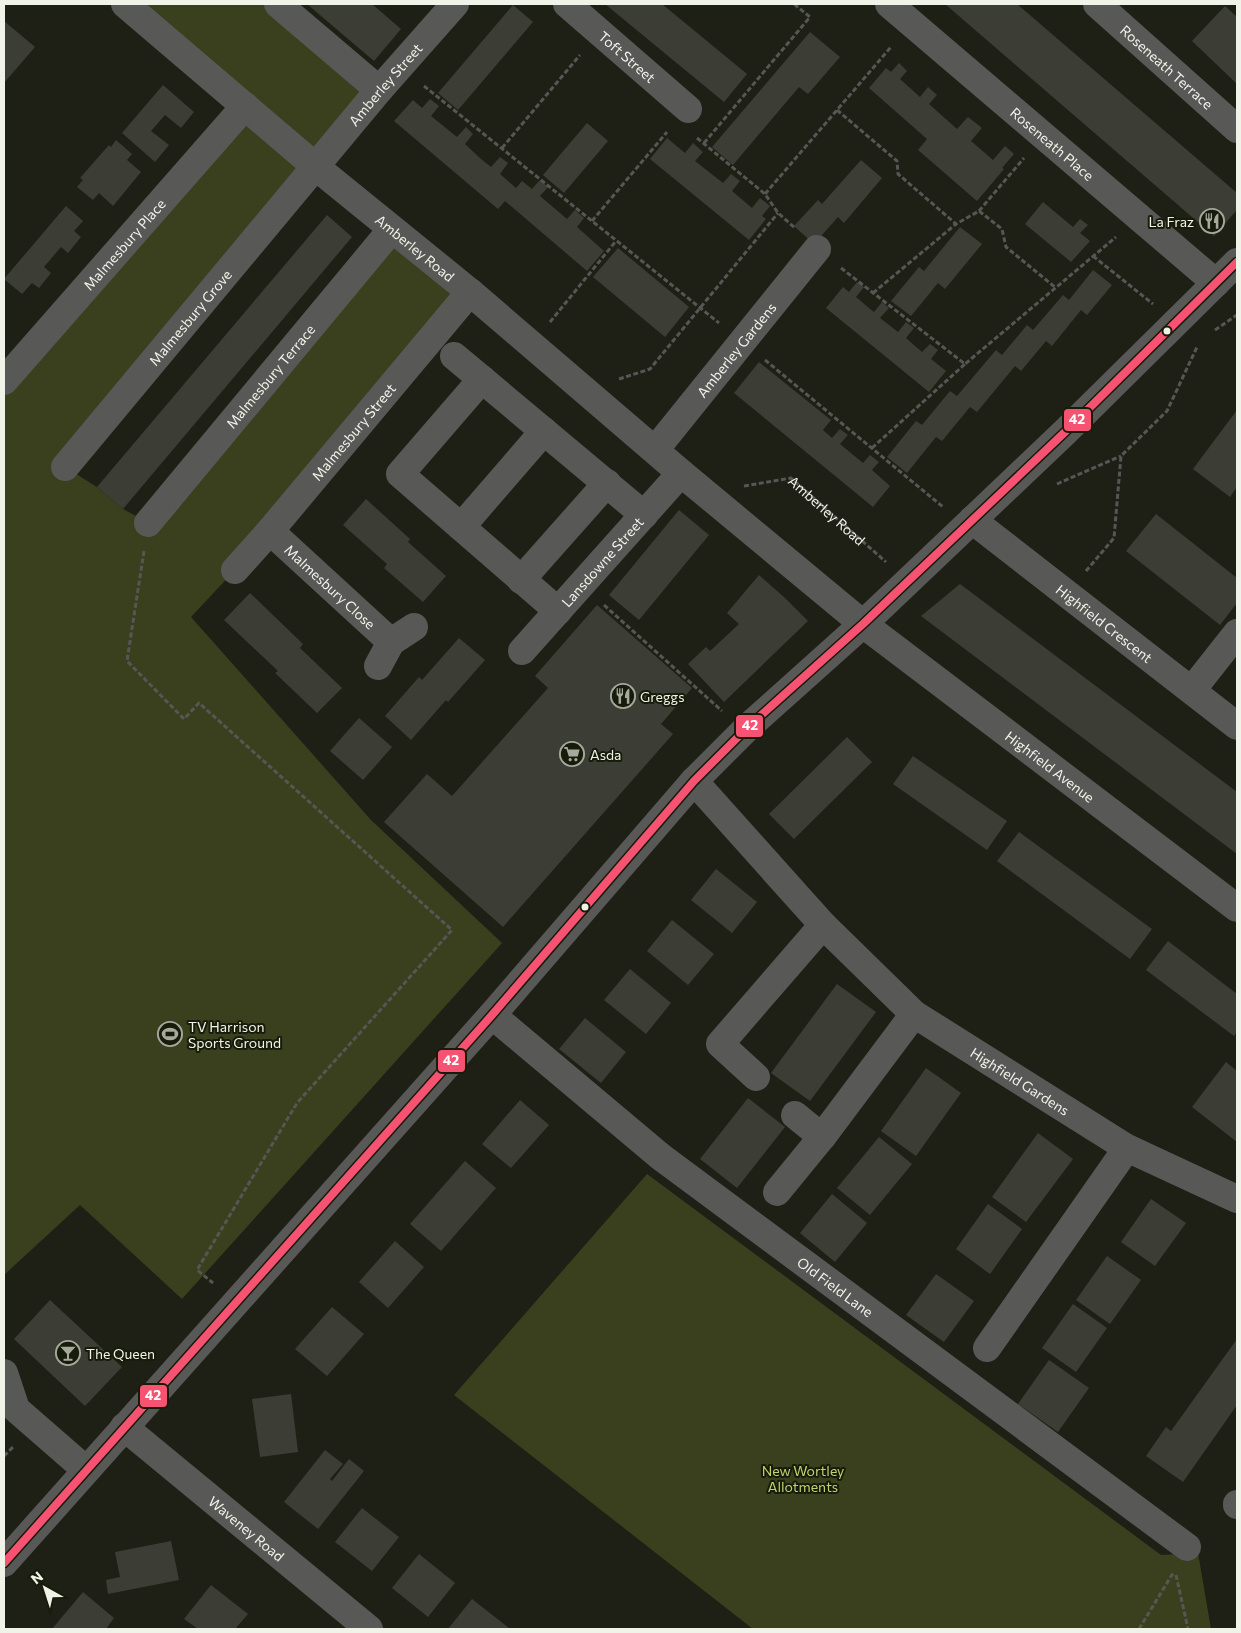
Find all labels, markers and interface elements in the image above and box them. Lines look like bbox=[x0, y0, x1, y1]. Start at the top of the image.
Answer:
street label: Roseneath Terrace bbox=[1117, 21, 1217, 112]
street label: Toft Street bbox=[596, 27, 660, 86]
street label: Amberley Street bbox=[345, 39, 425, 129]
street label: Roseneath Place bbox=[1007, 103, 1098, 184]
street label: Malmesbury Place bbox=[79, 195, 169, 293]
restaurant icon: La Fraz bbox=[1199, 208, 1225, 234]
street label: Amberley Road bbox=[372, 211, 458, 285]
place label: La Fraz bbox=[1148, 213, 1194, 230]
street label: Malmesbury Grove bbox=[145, 266, 235, 369]
street label: Amberley Gardens bbox=[693, 299, 779, 400]
street label: Malmesbury Terrace bbox=[222, 321, 318, 431]
unlabelled marker bbox=[1162, 326, 1172, 336]
street label: Malmesbury Street bbox=[308, 379, 399, 484]
line badge: 42 bbox=[1063, 408, 1092, 432]
text: 42 bbox=[1069, 410, 1085, 427]
street label: Amberley Road bbox=[785, 472, 869, 548]
street label: Lansdowne Street bbox=[557, 513, 647, 610]
street label: Malmesbury Close bbox=[282, 541, 379, 632]
street label: Highfield Crescent bbox=[1053, 580, 1156, 666]
restaurant icon: Greggs bbox=[610, 683, 636, 709]
place label: Greggs bbox=[640, 688, 685, 705]
line badge: 42 bbox=[735, 714, 764, 738]
text: 42 bbox=[742, 716, 758, 733]
street label: Highfield Avenue bbox=[1002, 727, 1098, 805]
supermarket icon: Asda bbox=[559, 741, 585, 767]
place label: Asda bbox=[590, 746, 621, 763]
unlabelled marker bbox=[580, 902, 590, 912]
place label: TV Harrison Sports Ground bbox=[188, 1018, 281, 1051]
sports icon: TV Harrison Sports Ground bbox=[157, 1021, 183, 1047]
street label: Highfield Gardens bbox=[968, 1043, 1073, 1118]
line badge: 42 bbox=[437, 1049, 466, 1073]
text: 42 bbox=[443, 1051, 459, 1068]
street label: Old Field Lane bbox=[794, 1253, 877, 1320]
bar icon: The Queen bbox=[55, 1340, 81, 1366]
place label: The Queen bbox=[86, 1345, 155, 1362]
line badge: 42 bbox=[139, 1384, 168, 1408]
text: 42 bbox=[145, 1386, 161, 1403]
park label: New Wortley Allotments bbox=[762, 1462, 844, 1495]
street label: Waveney Road bbox=[205, 1492, 288, 1564]
north arrow bbox=[20, 1563, 70, 1613]
text: N bbox=[27, 1568, 46, 1587]

